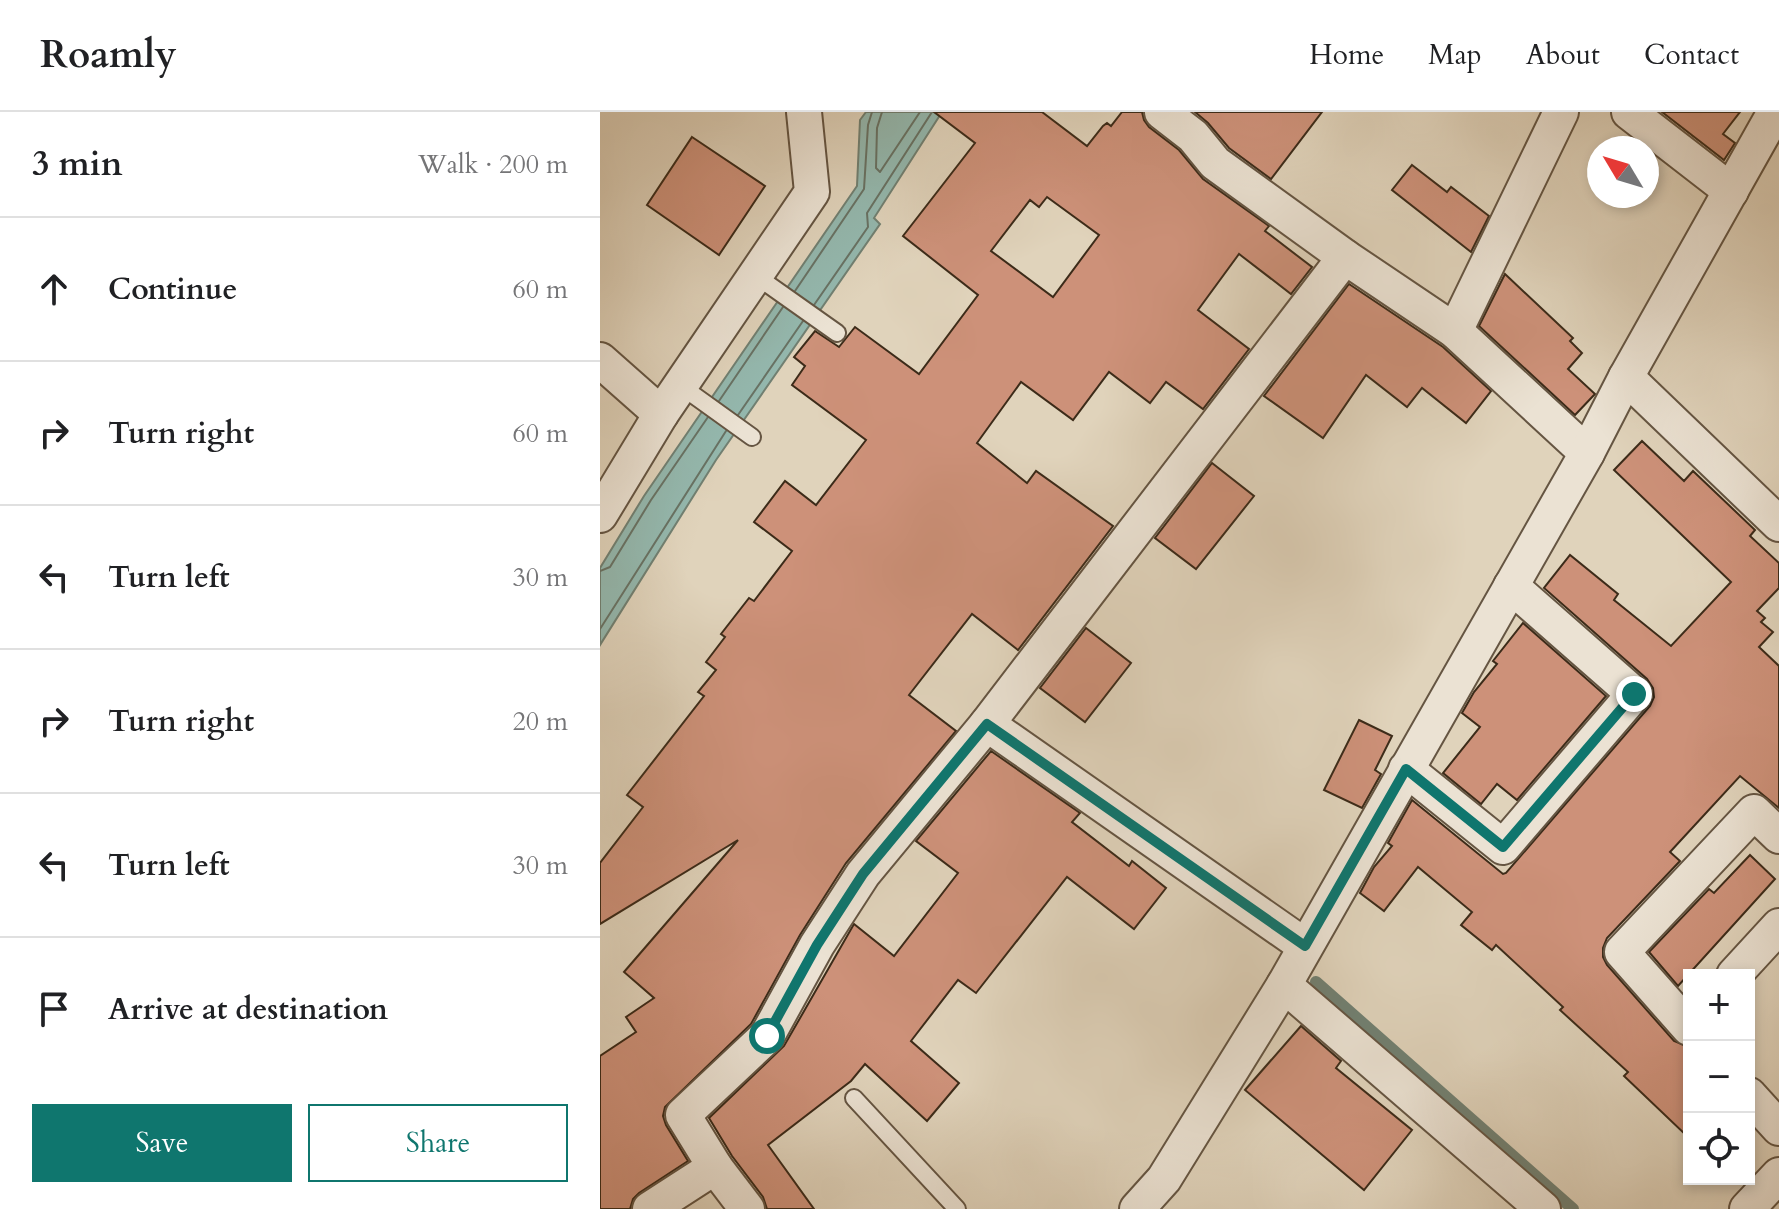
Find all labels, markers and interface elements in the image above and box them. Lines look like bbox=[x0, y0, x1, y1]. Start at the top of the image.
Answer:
text: Roamly bbox=[40, 29, 177, 81]
text: Home bbox=[1309, 36, 1384, 74]
text: Map bbox=[1428, 36, 1482, 74]
text: About bbox=[1526, 36, 1600, 74]
text: Contact bbox=[1644, 36, 1739, 74]
north arrow bbox=[1587, 136, 1659, 208]
text: 3 min bbox=[32, 141, 123, 187]
text: Walk · 200 m bbox=[418, 147, 568, 182]
icon: ahead bbox=[32, 267, 76, 311]
text: Continue bbox=[108, 269, 237, 310]
text: 60 m bbox=[512, 272, 568, 307]
icon: right bbox=[32, 411, 76, 455]
text: Turn right bbox=[108, 413, 254, 454]
text: 60 m bbox=[512, 416, 568, 451]
icon: left bbox=[32, 555, 76, 599]
text: Turn left bbox=[108, 557, 230, 598]
text: 30 m bbox=[512, 560, 568, 595]
route end bbox=[1616, 676, 1652, 712]
icon: right bbox=[32, 699, 76, 743]
text: Turn right bbox=[108, 701, 254, 742]
text: 20 m bbox=[512, 704, 568, 739]
icon: left bbox=[32, 843, 76, 887]
text: Turn left bbox=[108, 845, 230, 886]
text: 30 m bbox=[512, 848, 568, 883]
map controls bbox=[1683, 969, 1755, 1185]
button: + bbox=[1683, 969, 1755, 1041]
icon: arrive bbox=[32, 987, 76, 1031]
text: Arrive at destination bbox=[108, 989, 388, 1030]
route start bbox=[749, 1018, 785, 1054]
button: − bbox=[1683, 1041, 1755, 1113]
button: Save bbox=[32, 1104, 292, 1182]
button: Share bbox=[308, 1104, 568, 1182]
button: locate bbox=[1683, 1113, 1755, 1185]

